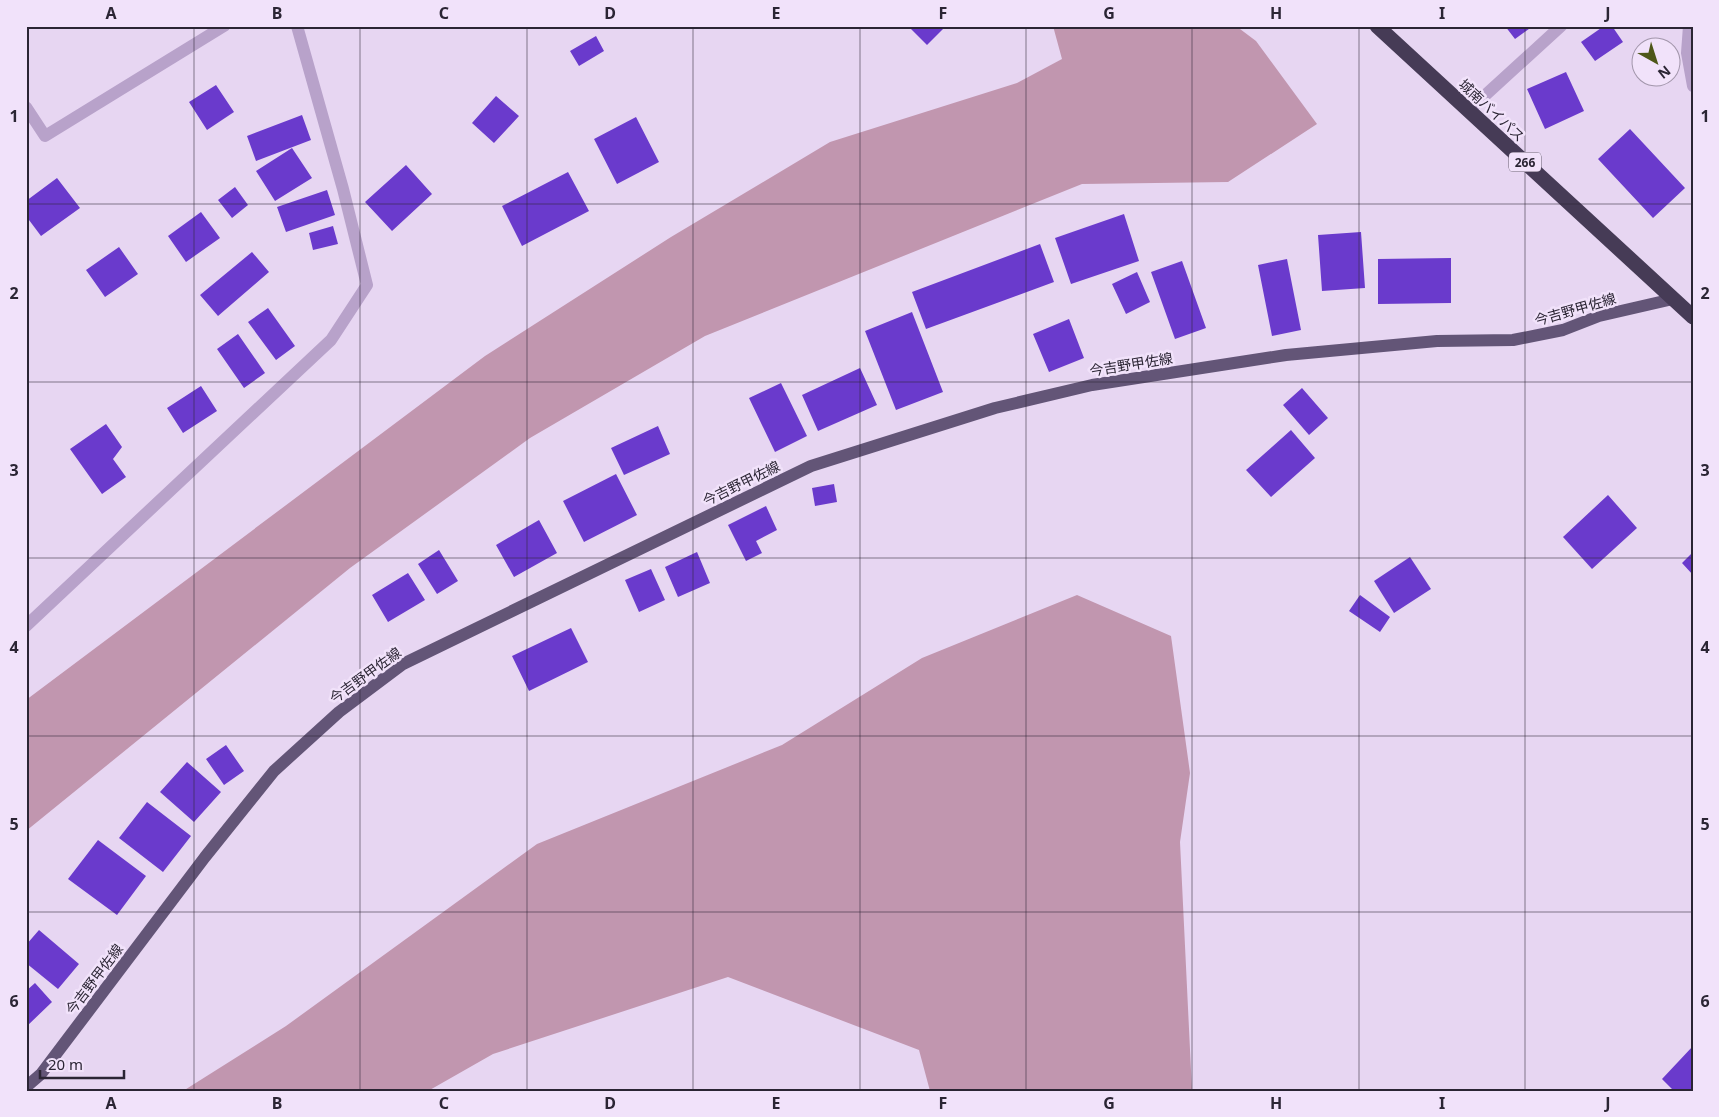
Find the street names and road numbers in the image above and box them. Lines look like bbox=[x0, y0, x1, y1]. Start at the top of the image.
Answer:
street label: 城南バイパス bbox=[1455, 74, 1529, 146]
road number: 266 bbox=[1509, 152, 1541, 172]
street label: 今吉野甲佐線 bbox=[1532, 288, 1618, 330]
street label: 今吉野甲佐線 bbox=[1088, 348, 1174, 380]
street label: 今吉野甲佐線 bbox=[699, 456, 783, 510]
street label: 今吉野甲佐線 bbox=[325, 643, 405, 707]
street label: 今吉野甲佐線 bbox=[61, 940, 127, 1018]

